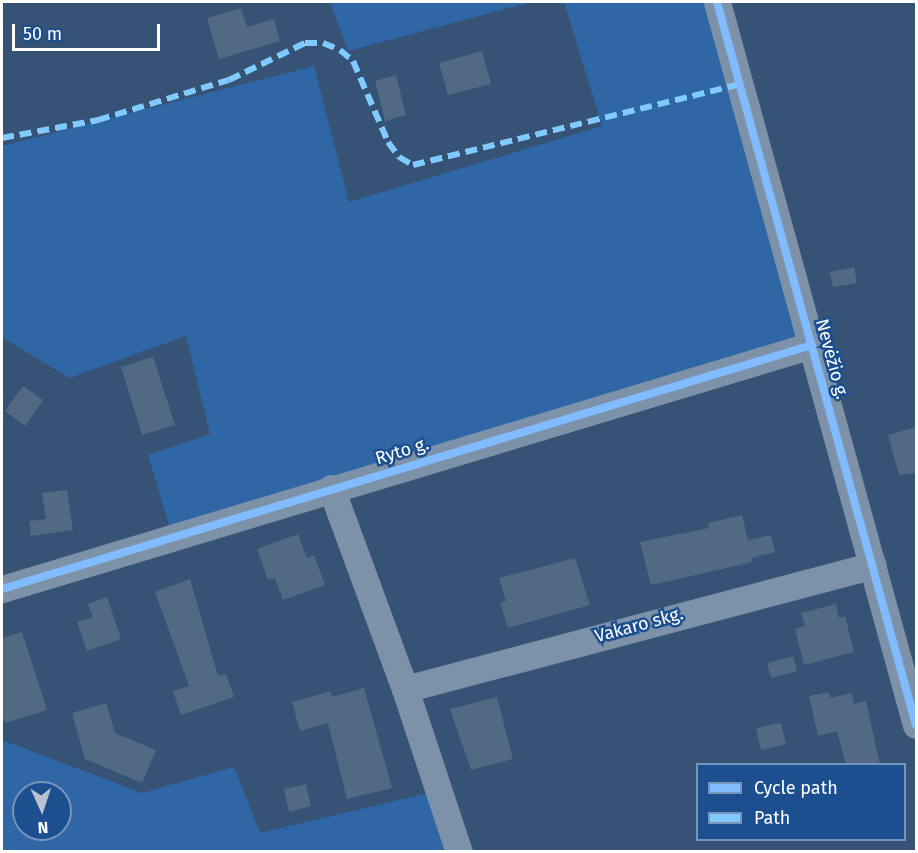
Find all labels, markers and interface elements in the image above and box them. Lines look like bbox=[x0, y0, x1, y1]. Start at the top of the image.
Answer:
scale bar bbox=[15, 12, 164, 50]
text: 50 m bbox=[23, 23, 62, 45]
street label: Nevėžio g. bbox=[811, 316, 853, 402]
street label: Ryto g. bbox=[373, 433, 431, 469]
street label: Vakaro skg. bbox=[592, 603, 686, 647]
legend bbox=[696, 763, 906, 841]
text: Cycle path bbox=[754, 777, 838, 799]
north arrow bbox=[12, 781, 72, 841]
text: Path bbox=[754, 807, 790, 829]
text: N bbox=[37, 818, 49, 837]

